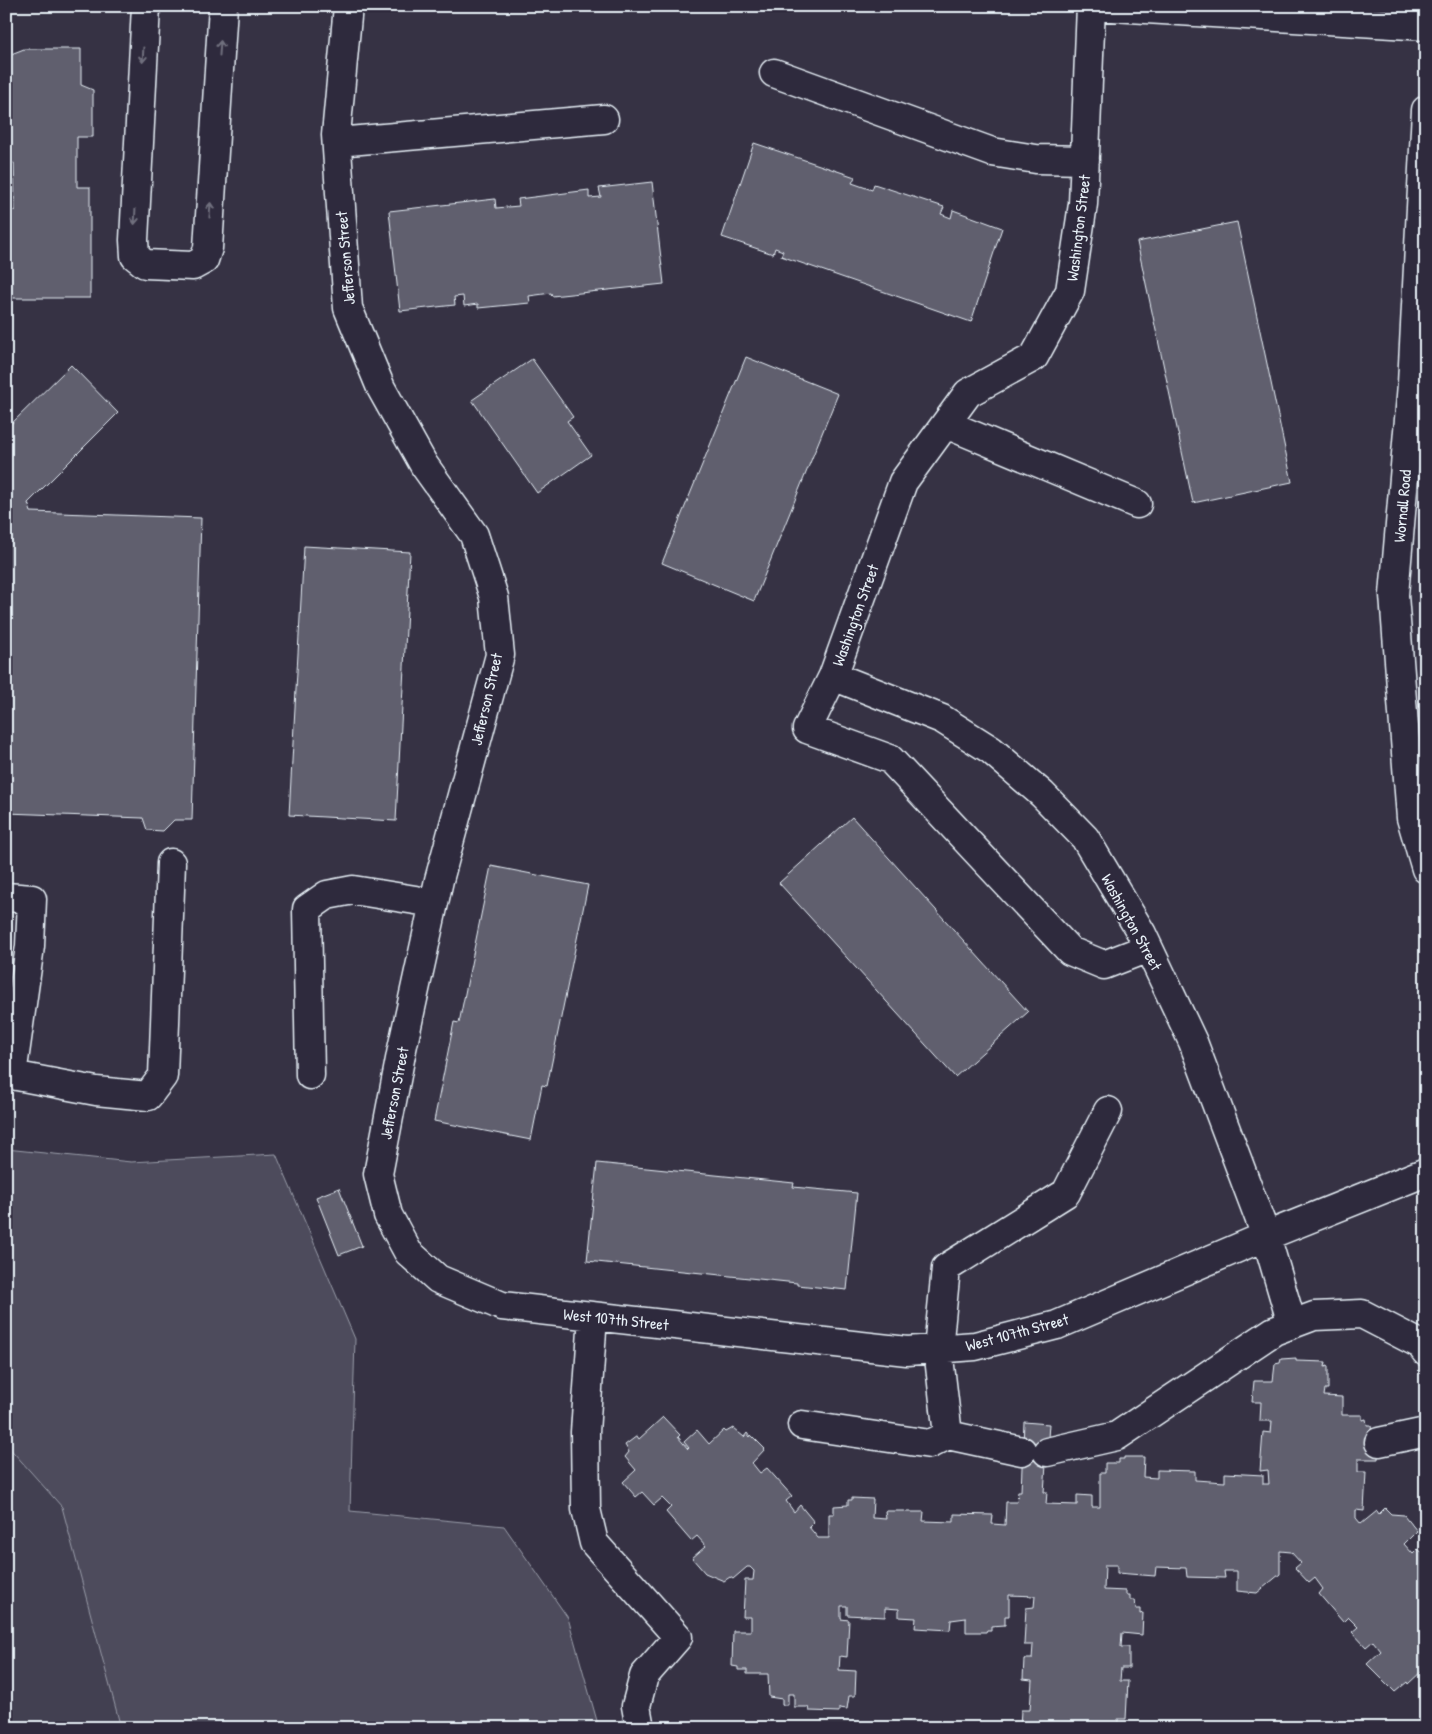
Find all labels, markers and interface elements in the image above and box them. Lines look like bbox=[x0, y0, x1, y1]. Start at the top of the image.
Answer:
one-way arrow bbox=[216, 41, 225, 57]
one-way arrow bbox=[139, 47, 148, 63]
street label: Washington Street bbox=[1061, 173, 1096, 282]
one-way arrow bbox=[205, 203, 214, 219]
one-way arrow bbox=[131, 209, 140, 225]
street label: Jefferson Street bbox=[330, 210, 360, 306]
street label: Wornall Road bbox=[1388, 469, 1416, 543]
street label: Washington Street bbox=[826, 560, 884, 669]
street label: Jefferson Street bbox=[465, 650, 507, 747]
street label: Washington Street bbox=[1096, 870, 1168, 975]
street label: Jefferson Street bbox=[374, 1044, 414, 1141]
street label: West 107th Street bbox=[562, 1303, 670, 1336]
street label: West 107th Street bbox=[963, 1308, 1071, 1356]

